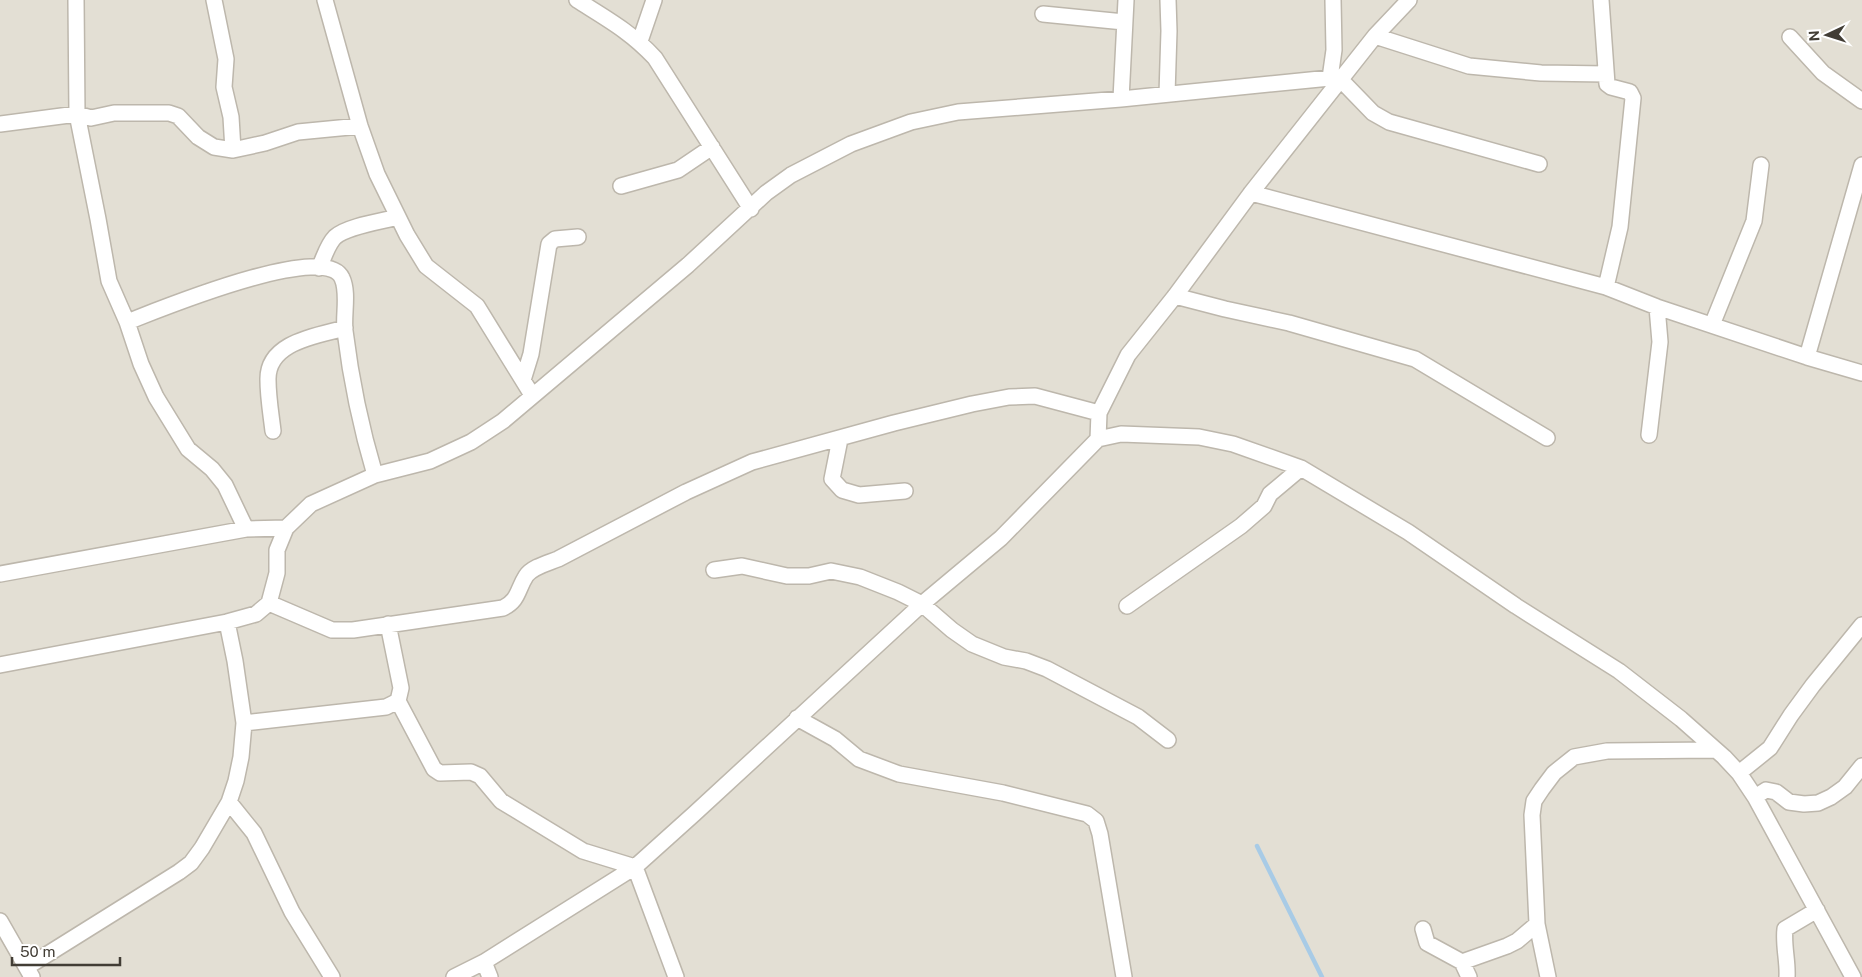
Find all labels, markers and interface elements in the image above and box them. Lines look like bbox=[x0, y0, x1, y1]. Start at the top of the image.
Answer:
north arrow bbox=[1802, 10, 1852, 60]
text: N bbox=[1806, 30, 1822, 42]
scale bar bbox=[12, 934, 120, 966]
text: 50 m bbox=[20, 943, 55, 960]

